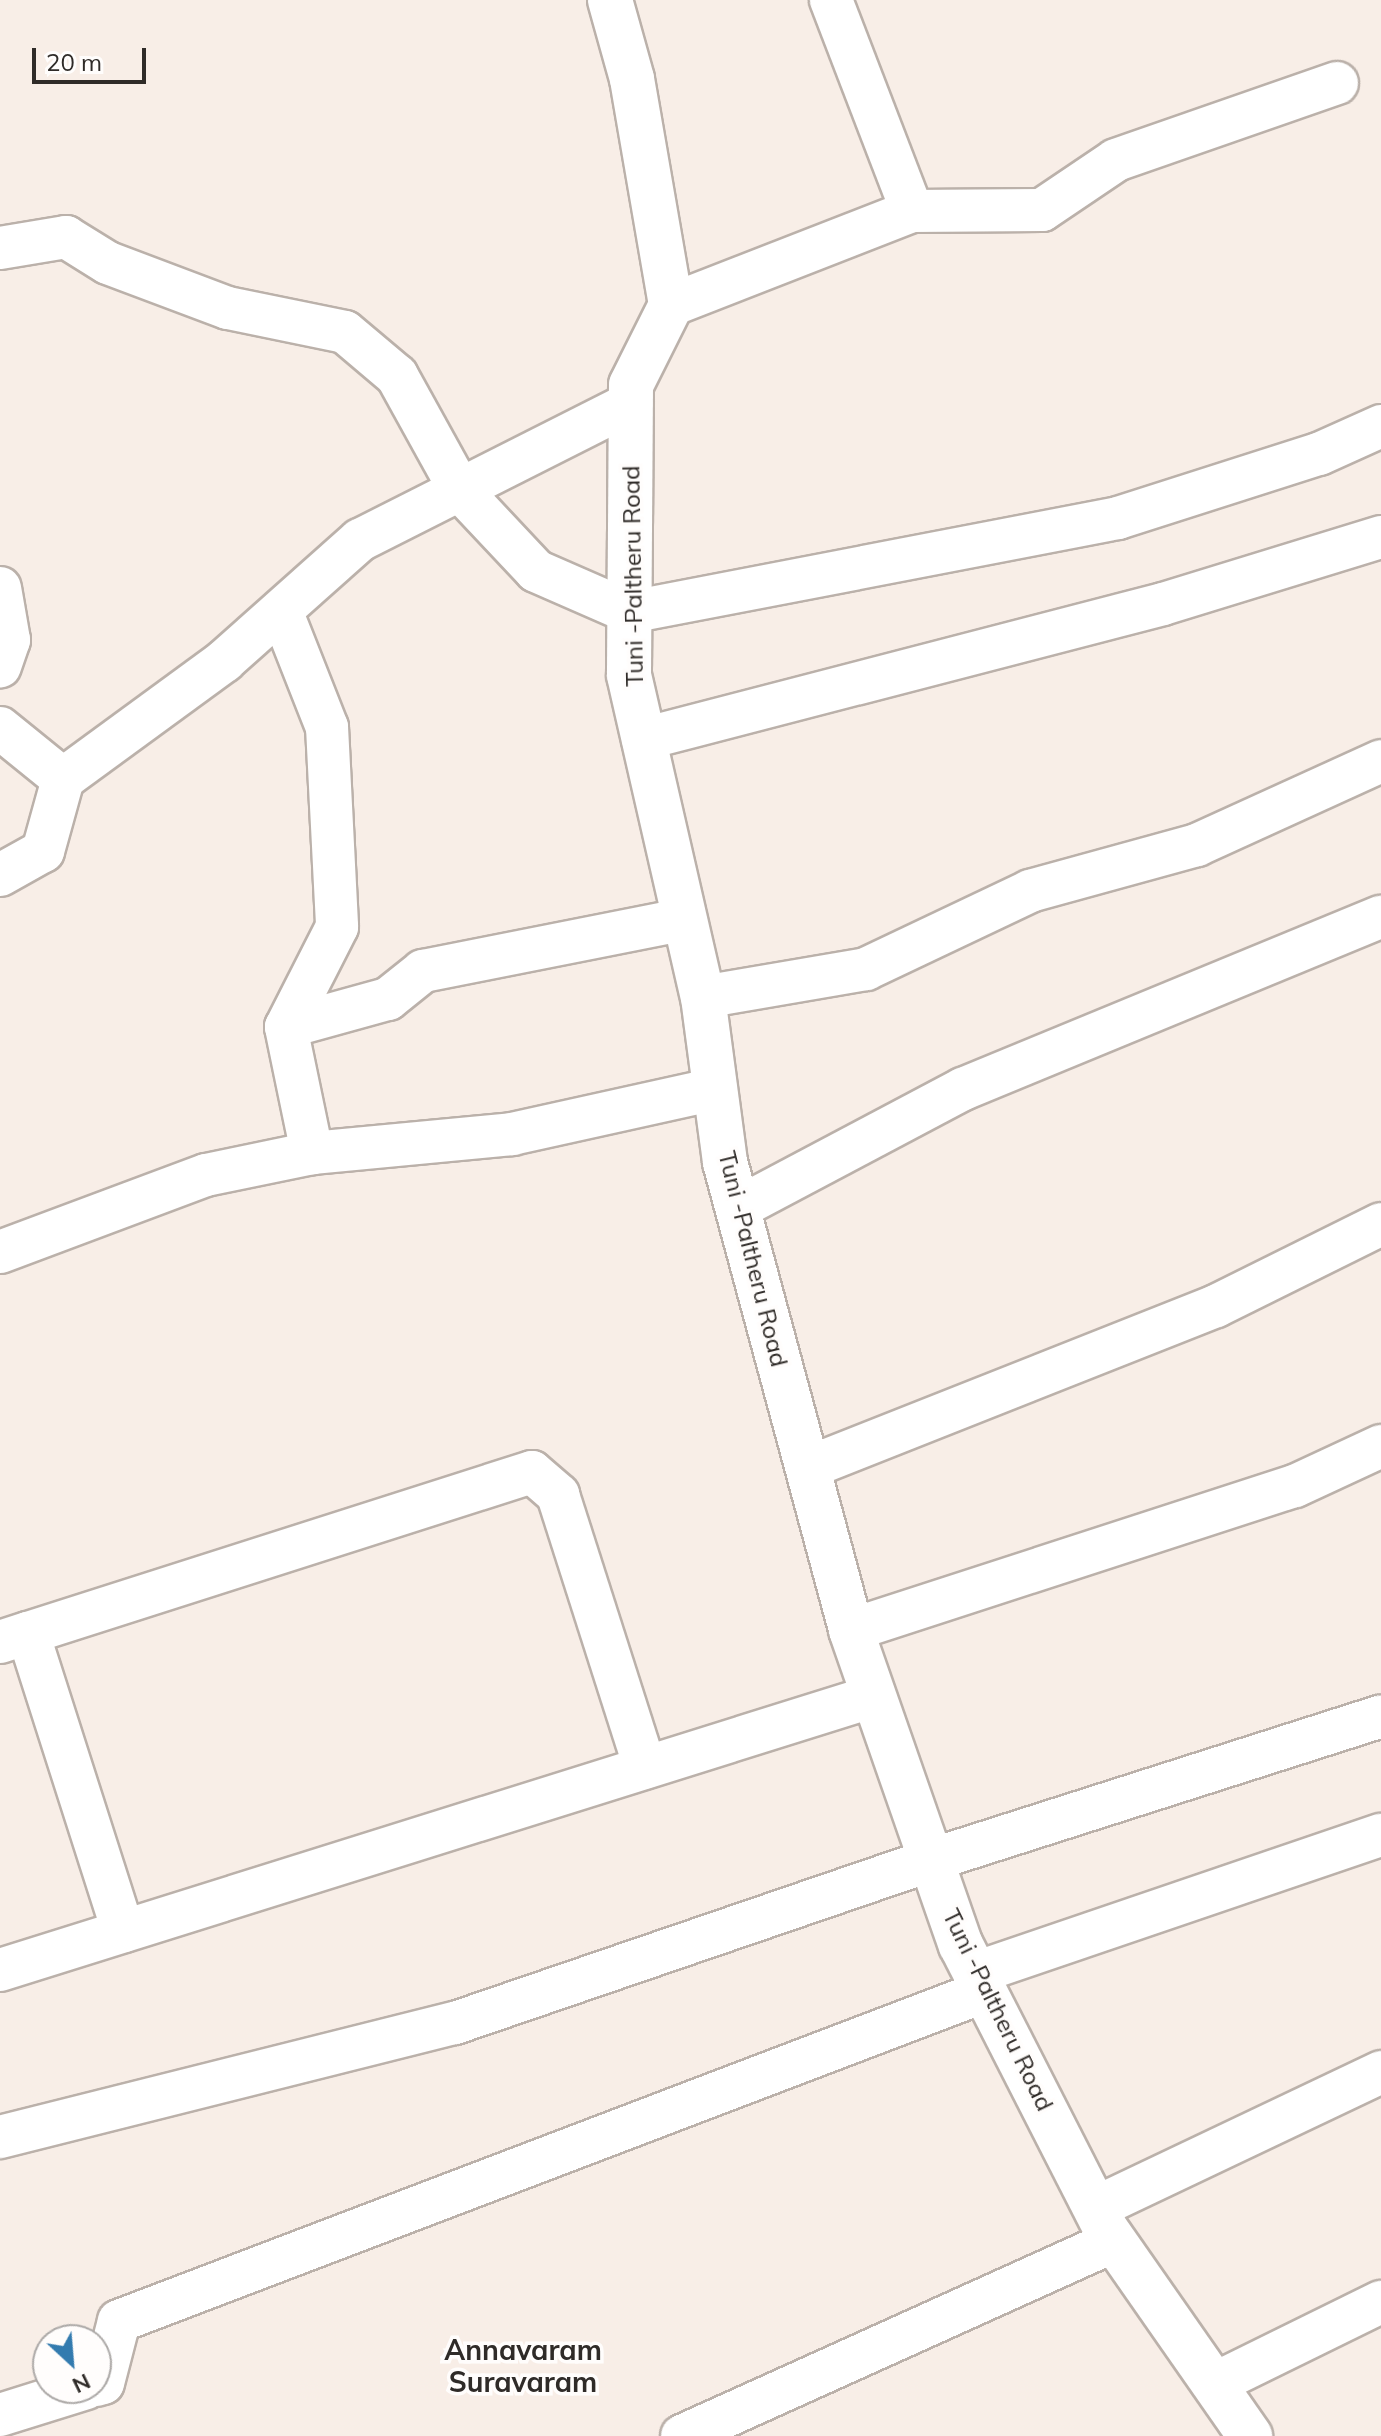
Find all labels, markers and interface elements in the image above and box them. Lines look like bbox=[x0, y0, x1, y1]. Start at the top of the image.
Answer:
scale bar bbox=[36, 32, 150, 82]
text: 20 m bbox=[46, 47, 102, 77]
street label: Tuni -Paltheru Road bbox=[617, 465, 649, 687]
street label: Tuni -Paltheru Road bbox=[712, 1148, 794, 1370]
street label: Tuni -Paltheru Road bbox=[937, 1904, 1059, 2116]
north arrow bbox=[32, 2324, 112, 2404]
district label: Annavaram Suravaram bbox=[444, 2333, 602, 2399]
text: N bbox=[68, 2368, 95, 2400]

